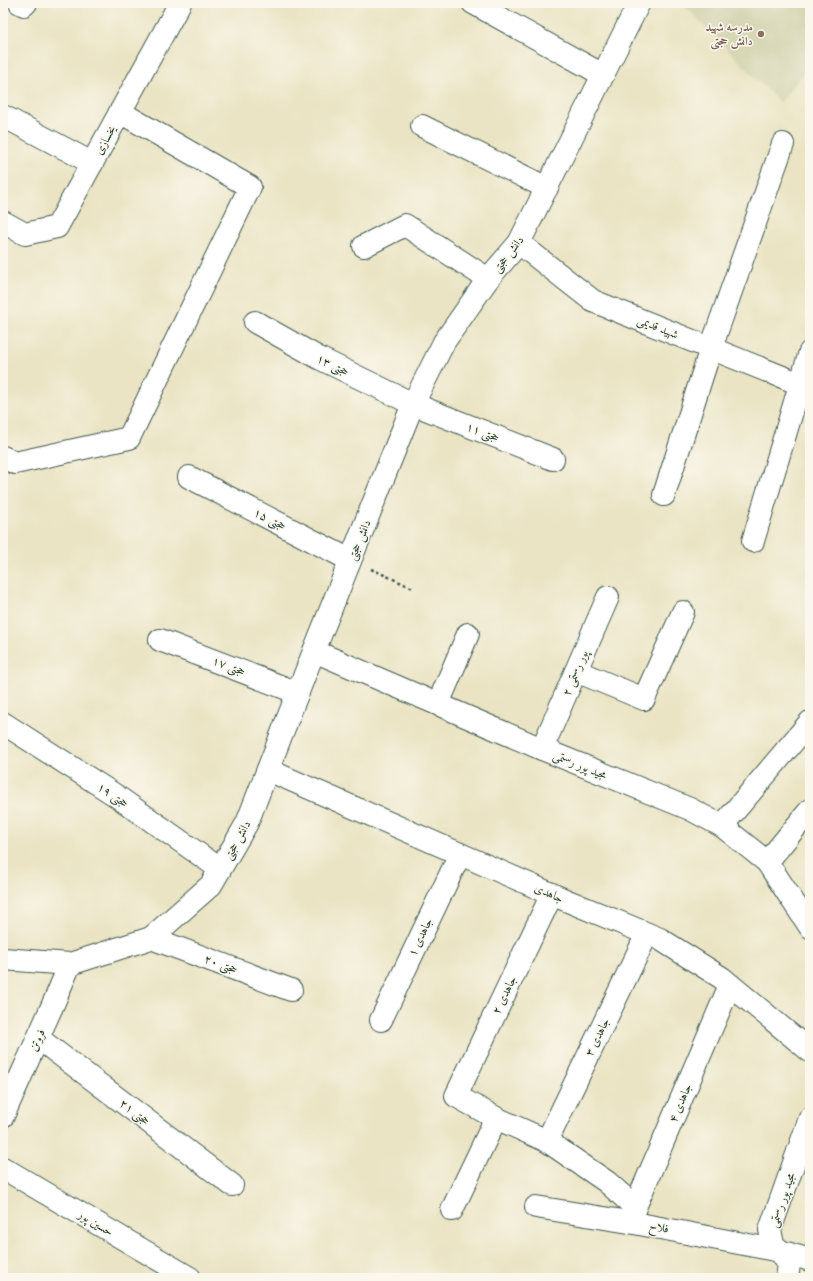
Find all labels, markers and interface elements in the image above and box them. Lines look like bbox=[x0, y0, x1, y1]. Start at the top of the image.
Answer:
place label: مدرسه شهید دانش حجتی bbox=[705, 19, 753, 50]
marker: مدرسه شهید دانش حجتی bbox=[756, 29, 766, 39]
street label: یخسازی bbox=[90, 122, 119, 157]
street label: دانش حجتی bbox=[489, 232, 528, 276]
street label: شهید قدیمی bbox=[635, 312, 681, 343]
street label: حجتی ۱۳ bbox=[314, 350, 352, 381]
street label: حجتی ۱۱ bbox=[464, 418, 502, 447]
street label: حجتی ۱۵ bbox=[251, 504, 289, 535]
street label: دانش حجتی bbox=[344, 517, 375, 563]
street label: پور رستمی ۲ bbox=[558, 647, 593, 699]
street label: حجتی ۱۷ bbox=[210, 652, 248, 681]
street label: مجید پور رستمی bbox=[550, 747, 610, 784]
street label: حجتی ۱۹ bbox=[94, 779, 132, 812]
street label: دانش حجتی bbox=[220, 817, 255, 863]
street label: جاهدی bbox=[532, 880, 566, 906]
street label: جاهدی ۱ bbox=[404, 915, 435, 958]
street label: حجتی ۲۰ bbox=[202, 951, 240, 978]
street label: جاهدی ۲ bbox=[488, 973, 519, 1016]
street label: جاهدی ۳ bbox=[581, 1015, 612, 1058]
street label: فروتن bbox=[25, 1026, 49, 1054]
street label: جاهدی ۴ bbox=[665, 1081, 694, 1124]
street label: حجتی ۲۱ bbox=[116, 1095, 154, 1130]
street label: مجید پور رستمی bbox=[765, 1170, 800, 1230]
street label: حسین پور bbox=[74, 1206, 117, 1241]
street label: فلاح bbox=[647, 1217, 670, 1240]

